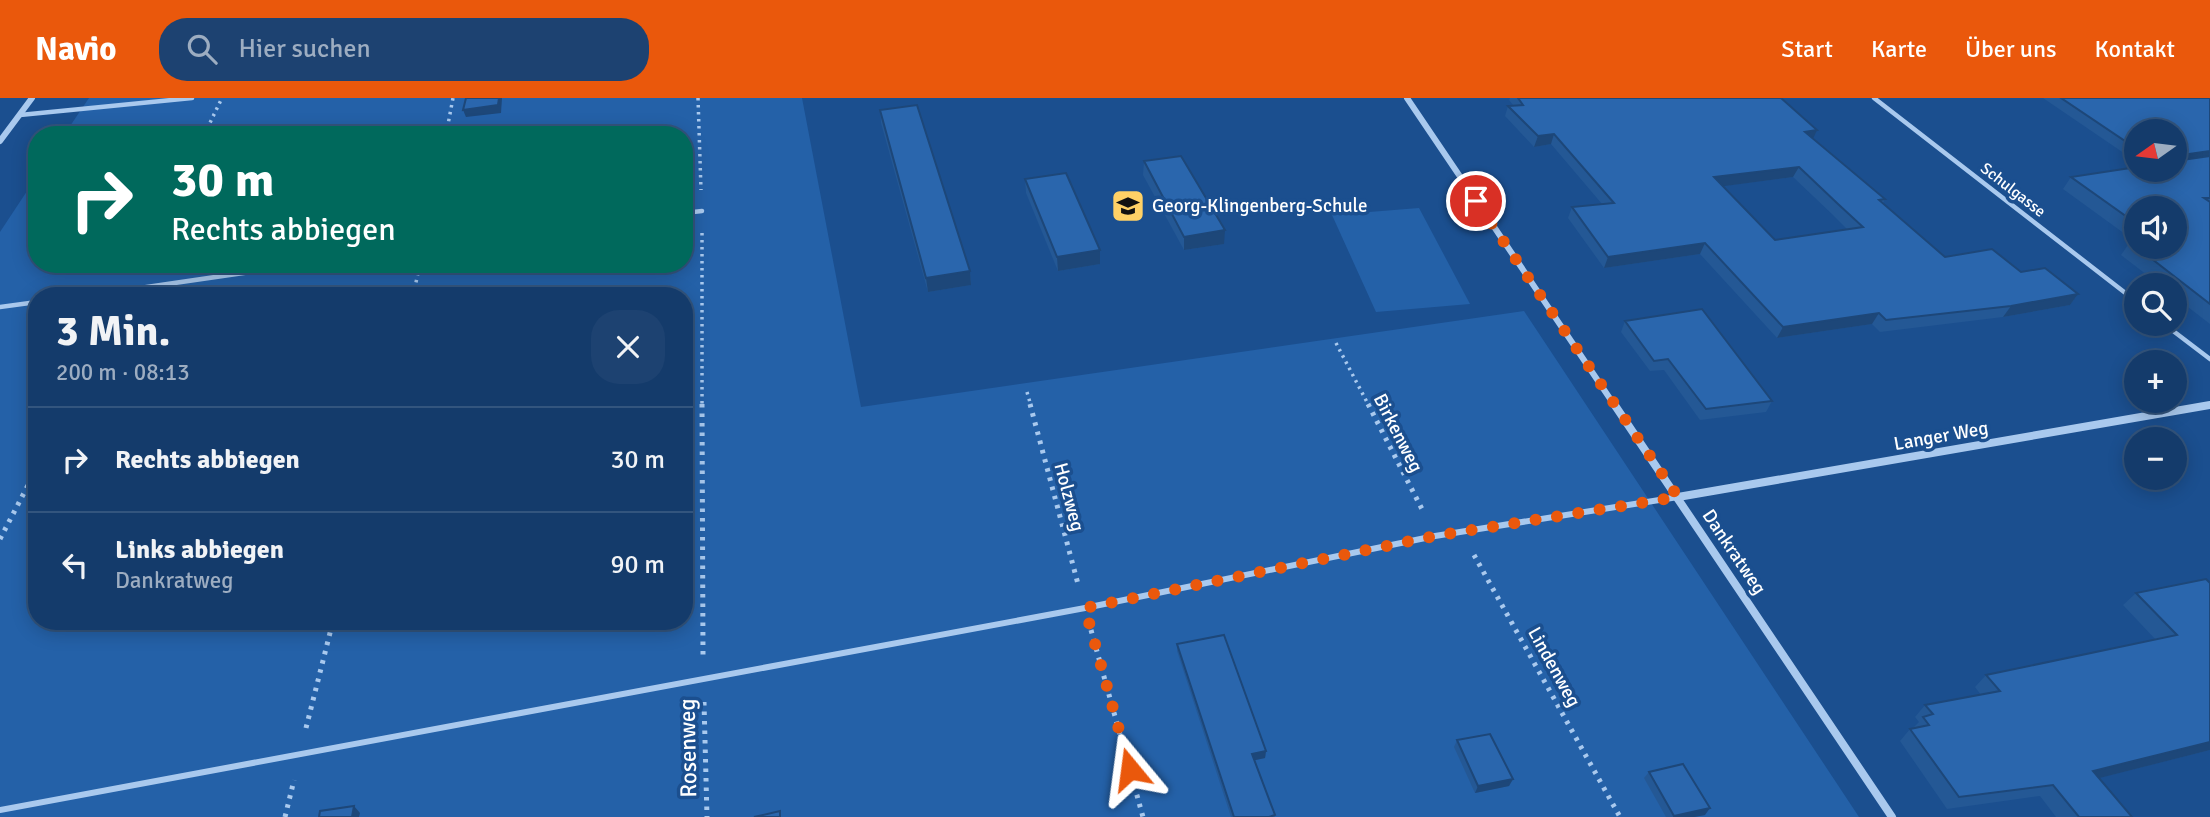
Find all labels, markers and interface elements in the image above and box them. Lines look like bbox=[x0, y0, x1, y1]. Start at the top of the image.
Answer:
search box bbox=[159, 18, 649, 81]
text: Navio bbox=[35, 29, 117, 70]
icon: search bbox=[183, 30, 221, 68]
text: Hier suchen bbox=[239, 33, 371, 65]
text: Start bbox=[1781, 34, 1833, 64]
text: Karte bbox=[1871, 34, 1927, 64]
text: Über uns bbox=[1965, 34, 2057, 64]
text: Kontakt bbox=[2095, 34, 2175, 64]
north arrow bbox=[2124, 119, 2188, 182]
map controls bbox=[2124, 119, 2187, 490]
text: 30 m bbox=[171, 150, 274, 210]
icon: right bbox=[56, 154, 147, 245]
street label: Schulgasse bbox=[1976, 158, 2050, 222]
pin bbox=[1446, 171, 1506, 231]
icon: arrive bbox=[1457, 182, 1495, 220]
school or university icon: Georg-Klingenberg-Schule bbox=[1109, 187, 1147, 225]
place label: Georg-Klingenberg-Schule bbox=[1152, 194, 1368, 218]
button: sound bbox=[2124, 196, 2187, 259]
text: Rechts abbiegen bbox=[171, 210, 396, 249]
button: search bbox=[2124, 273, 2187, 336]
text: 3 Min. bbox=[56, 306, 170, 357]
button: close bbox=[591, 310, 665, 384]
button: + bbox=[2124, 350, 2187, 413]
text: 200 m · 08:13 bbox=[56, 358, 190, 387]
street label: Birkenweg bbox=[1368, 390, 1428, 476]
street label: Langer Weg bbox=[1892, 416, 1990, 456]
button: − bbox=[2124, 427, 2187, 490]
icon: right bbox=[56, 441, 94, 479]
text: Rechts abbiegen bbox=[115, 444, 300, 476]
text: 30 m bbox=[610, 444, 665, 476]
street label: Holzweg bbox=[1048, 460, 1090, 534]
street label: Dankratweg bbox=[1697, 505, 1771, 599]
text: Links abbiegen bbox=[115, 534, 284, 566]
icon: left bbox=[56, 546, 94, 584]
text: 90 m bbox=[610, 549, 665, 581]
text: Dankratweg bbox=[115, 566, 233, 595]
street label: Lindenweg bbox=[1522, 623, 1586, 711]
street label: Rosenweg bbox=[673, 698, 703, 798]
position arrow bbox=[1093, 732, 1167, 806]

